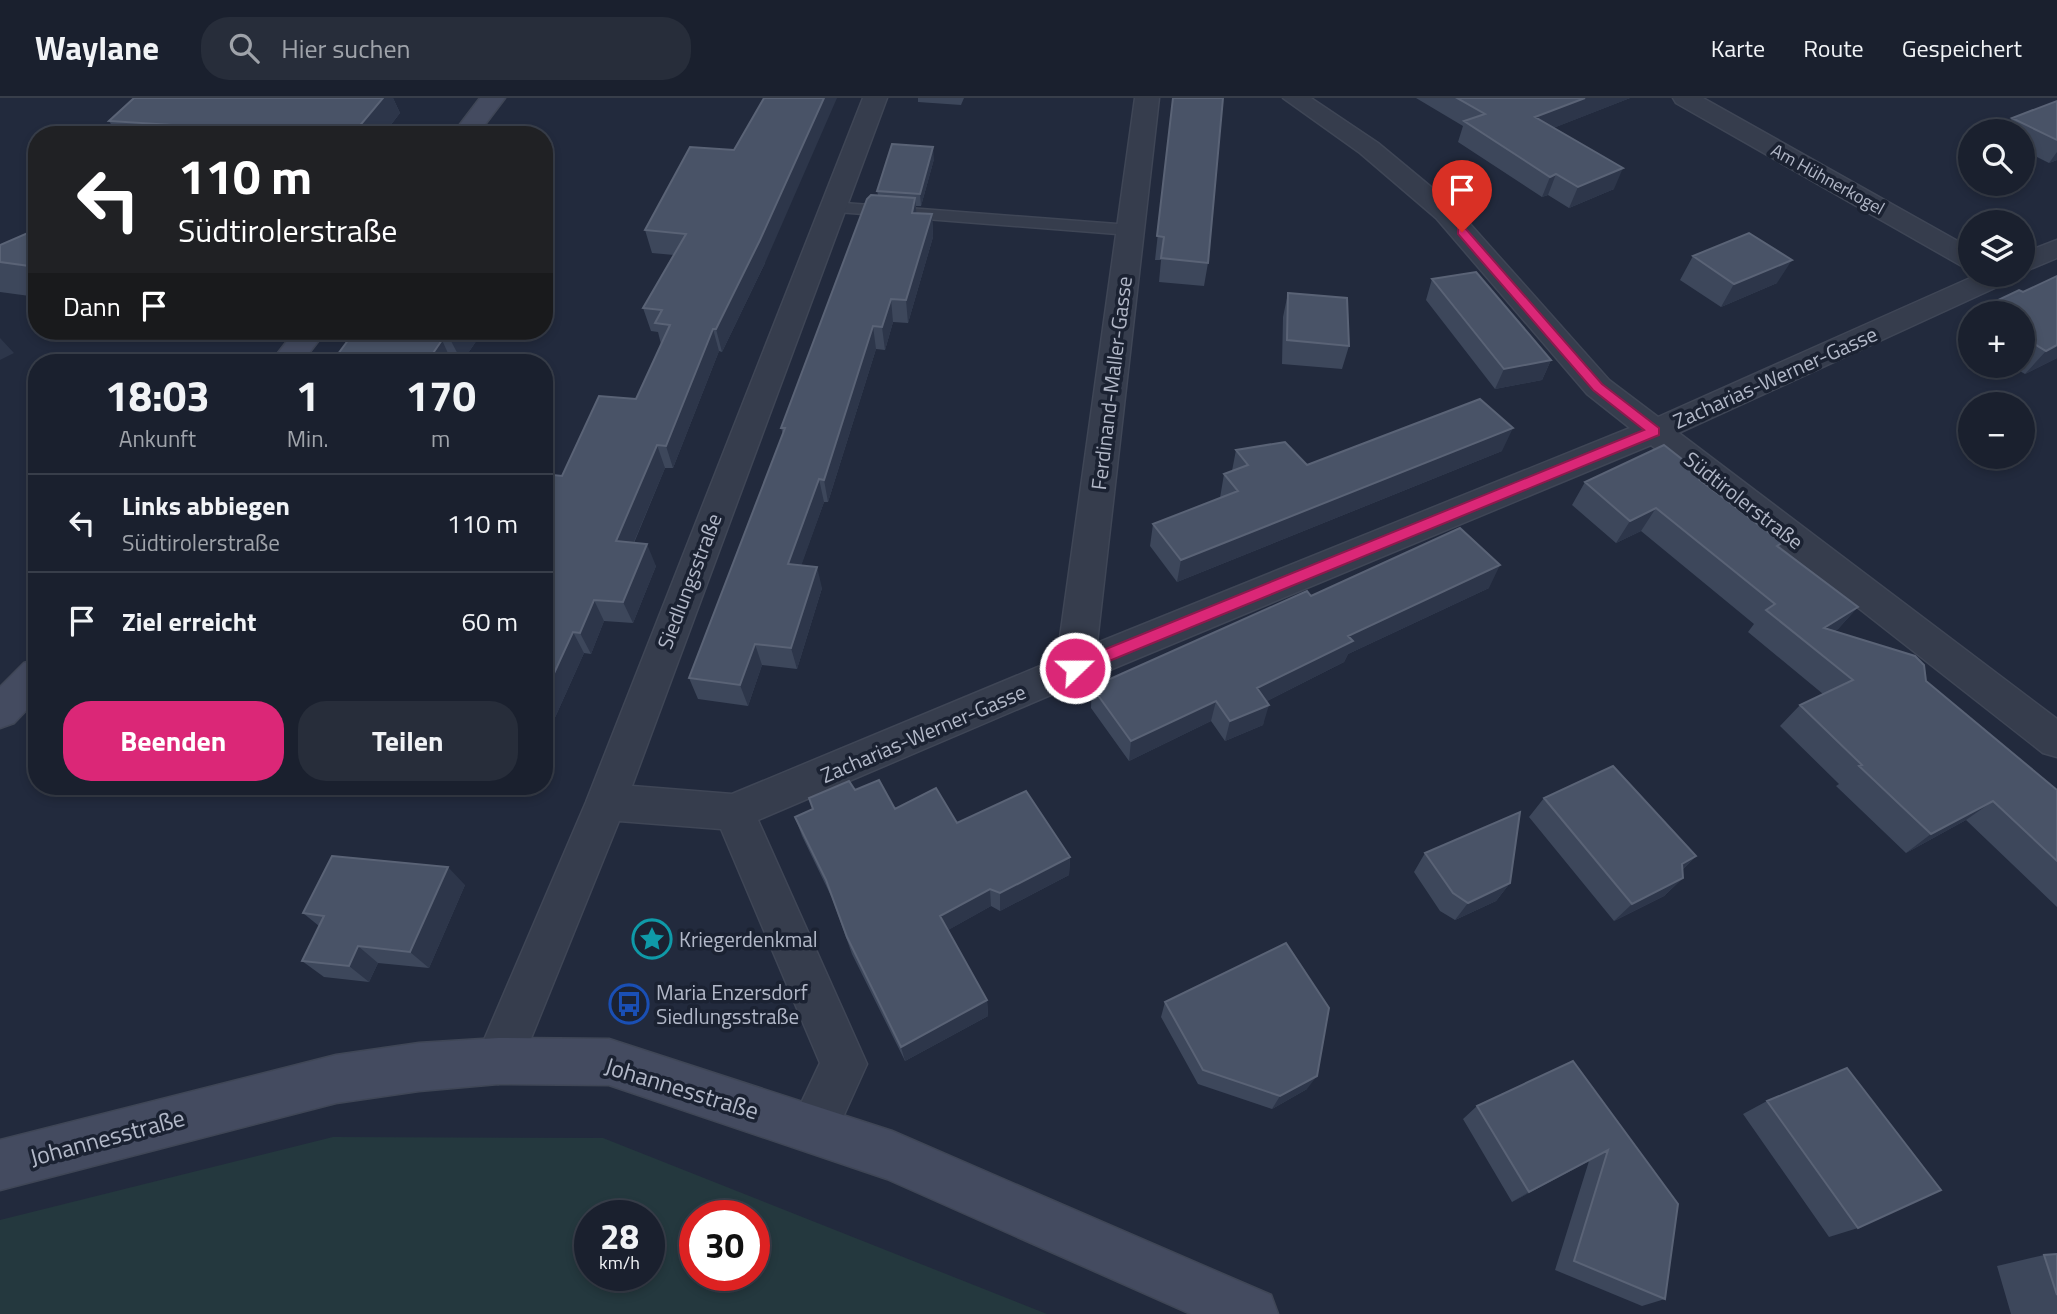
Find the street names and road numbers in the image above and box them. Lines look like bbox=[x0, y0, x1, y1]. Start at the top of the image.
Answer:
street label: Am Hühnerkogel bbox=[1766, 137, 1890, 221]
street label: Ferdinand-Maller-Gasse bbox=[1082, 274, 1140, 492]
street label: Zacharias-Werner-Gasse bbox=[1668, 318, 1882, 436]
street label: Südtirolerstraße bbox=[1677, 443, 1811, 557]
street label: Siedlungsstraße bbox=[648, 508, 730, 654]
street label: Zacharias-Werner-Gasse bbox=[815, 675, 1031, 791]
street label: Johannesstraße bbox=[601, 1048, 763, 1128]
street label: Johannesstraße bbox=[25, 1099, 189, 1175]

